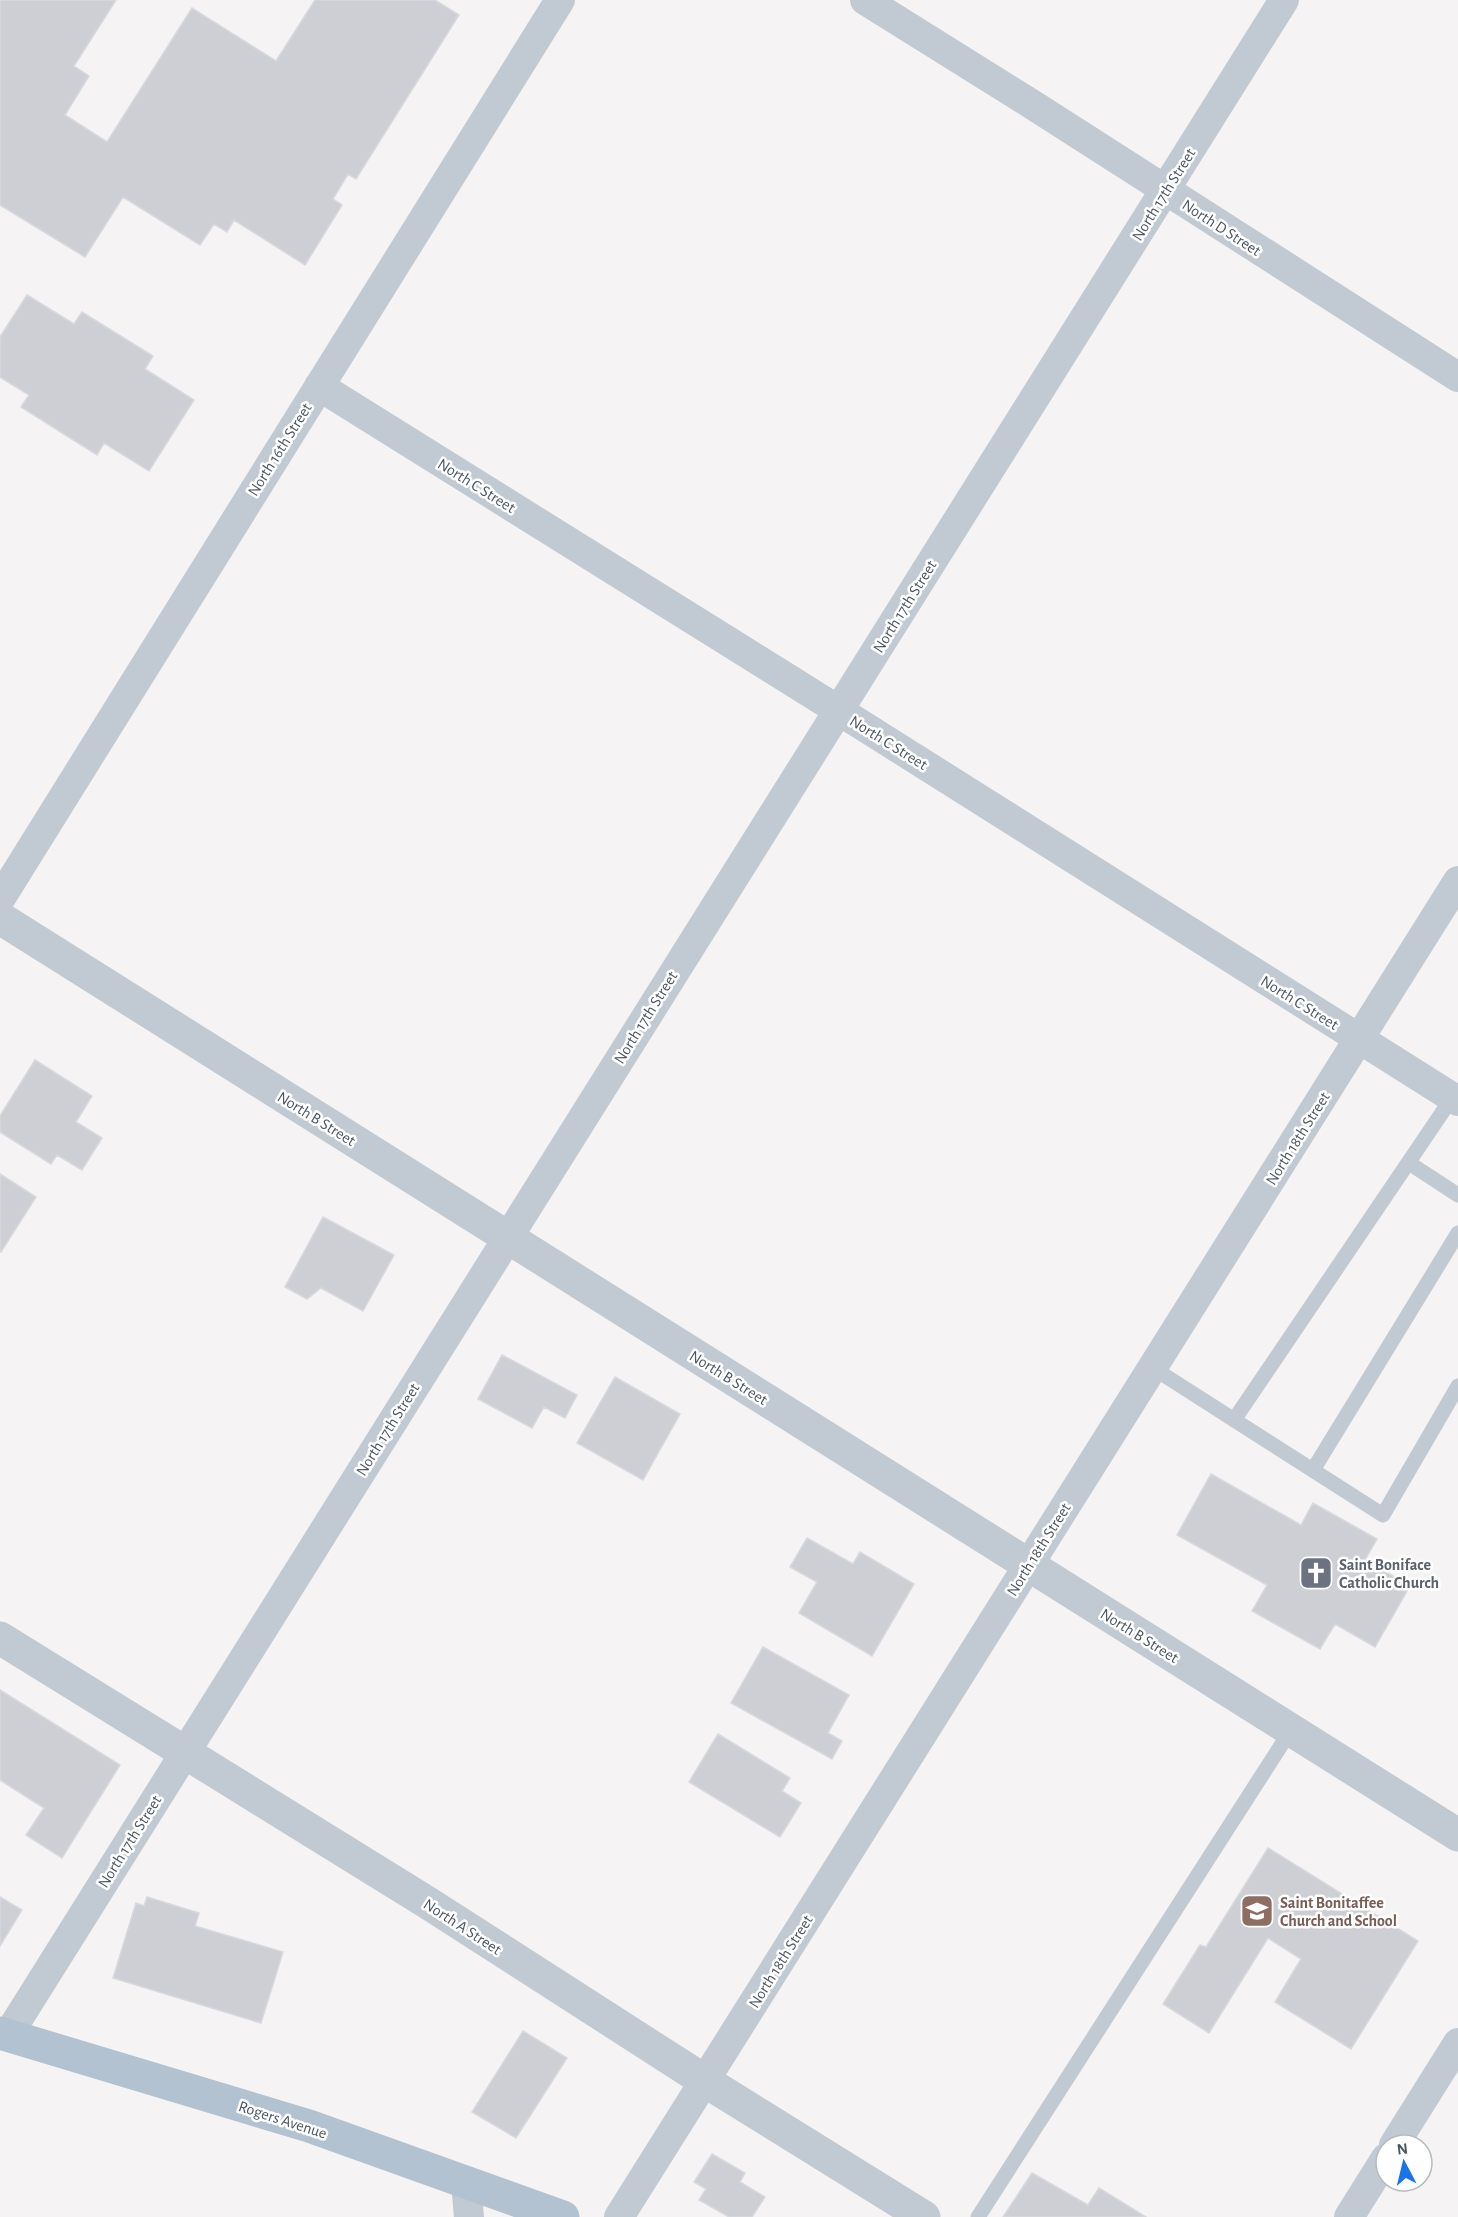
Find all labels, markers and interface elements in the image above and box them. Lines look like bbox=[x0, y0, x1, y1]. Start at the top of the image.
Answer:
street label: North 17th Street bbox=[1129, 146, 1199, 243]
street label: North D Street bbox=[1179, 197, 1264, 259]
street label: North 16th Street bbox=[245, 400, 315, 499]
street label: North C Street bbox=[435, 456, 518, 516]
street label: North 17th Street bbox=[870, 558, 940, 655]
street label: North C Street bbox=[847, 713, 930, 773]
street label: North 17th Street bbox=[611, 969, 681, 1066]
street label: North C Street bbox=[1258, 973, 1341, 1033]
street label: North B Street bbox=[275, 1089, 358, 1149]
street label: North 18th Street bbox=[1263, 1089, 1333, 1188]
street label: North B Street bbox=[687, 1348, 770, 1408]
street label: North 17th Street bbox=[353, 1381, 423, 1478]
street label: North 18th Street bbox=[1004, 1500, 1074, 1599]
church icon: Saint Boniface Catholic Church bbox=[1298, 1555, 1334, 1591]
place label: Saint Boniface Catholic Church bbox=[1339, 1557, 1439, 1591]
street label: North B Street bbox=[1098, 1606, 1181, 1666]
street label: North 17th Street bbox=[95, 1793, 165, 1890]
school or university icon: Saint Bonitaffee Church and School bbox=[1239, 1893, 1275, 1929]
place label: Saint Bonitaffee Church and School bbox=[1280, 1895, 1397, 1929]
street label: North A Street bbox=[421, 1896, 504, 1958]
street label: North 18th Street bbox=[746, 1912, 816, 2011]
street label: Rogers Avenue bbox=[237, 2098, 329, 2142]
north arrow bbox=[1374, 2133, 1434, 2193]
text: N bbox=[1396, 2140, 1409, 2158]

